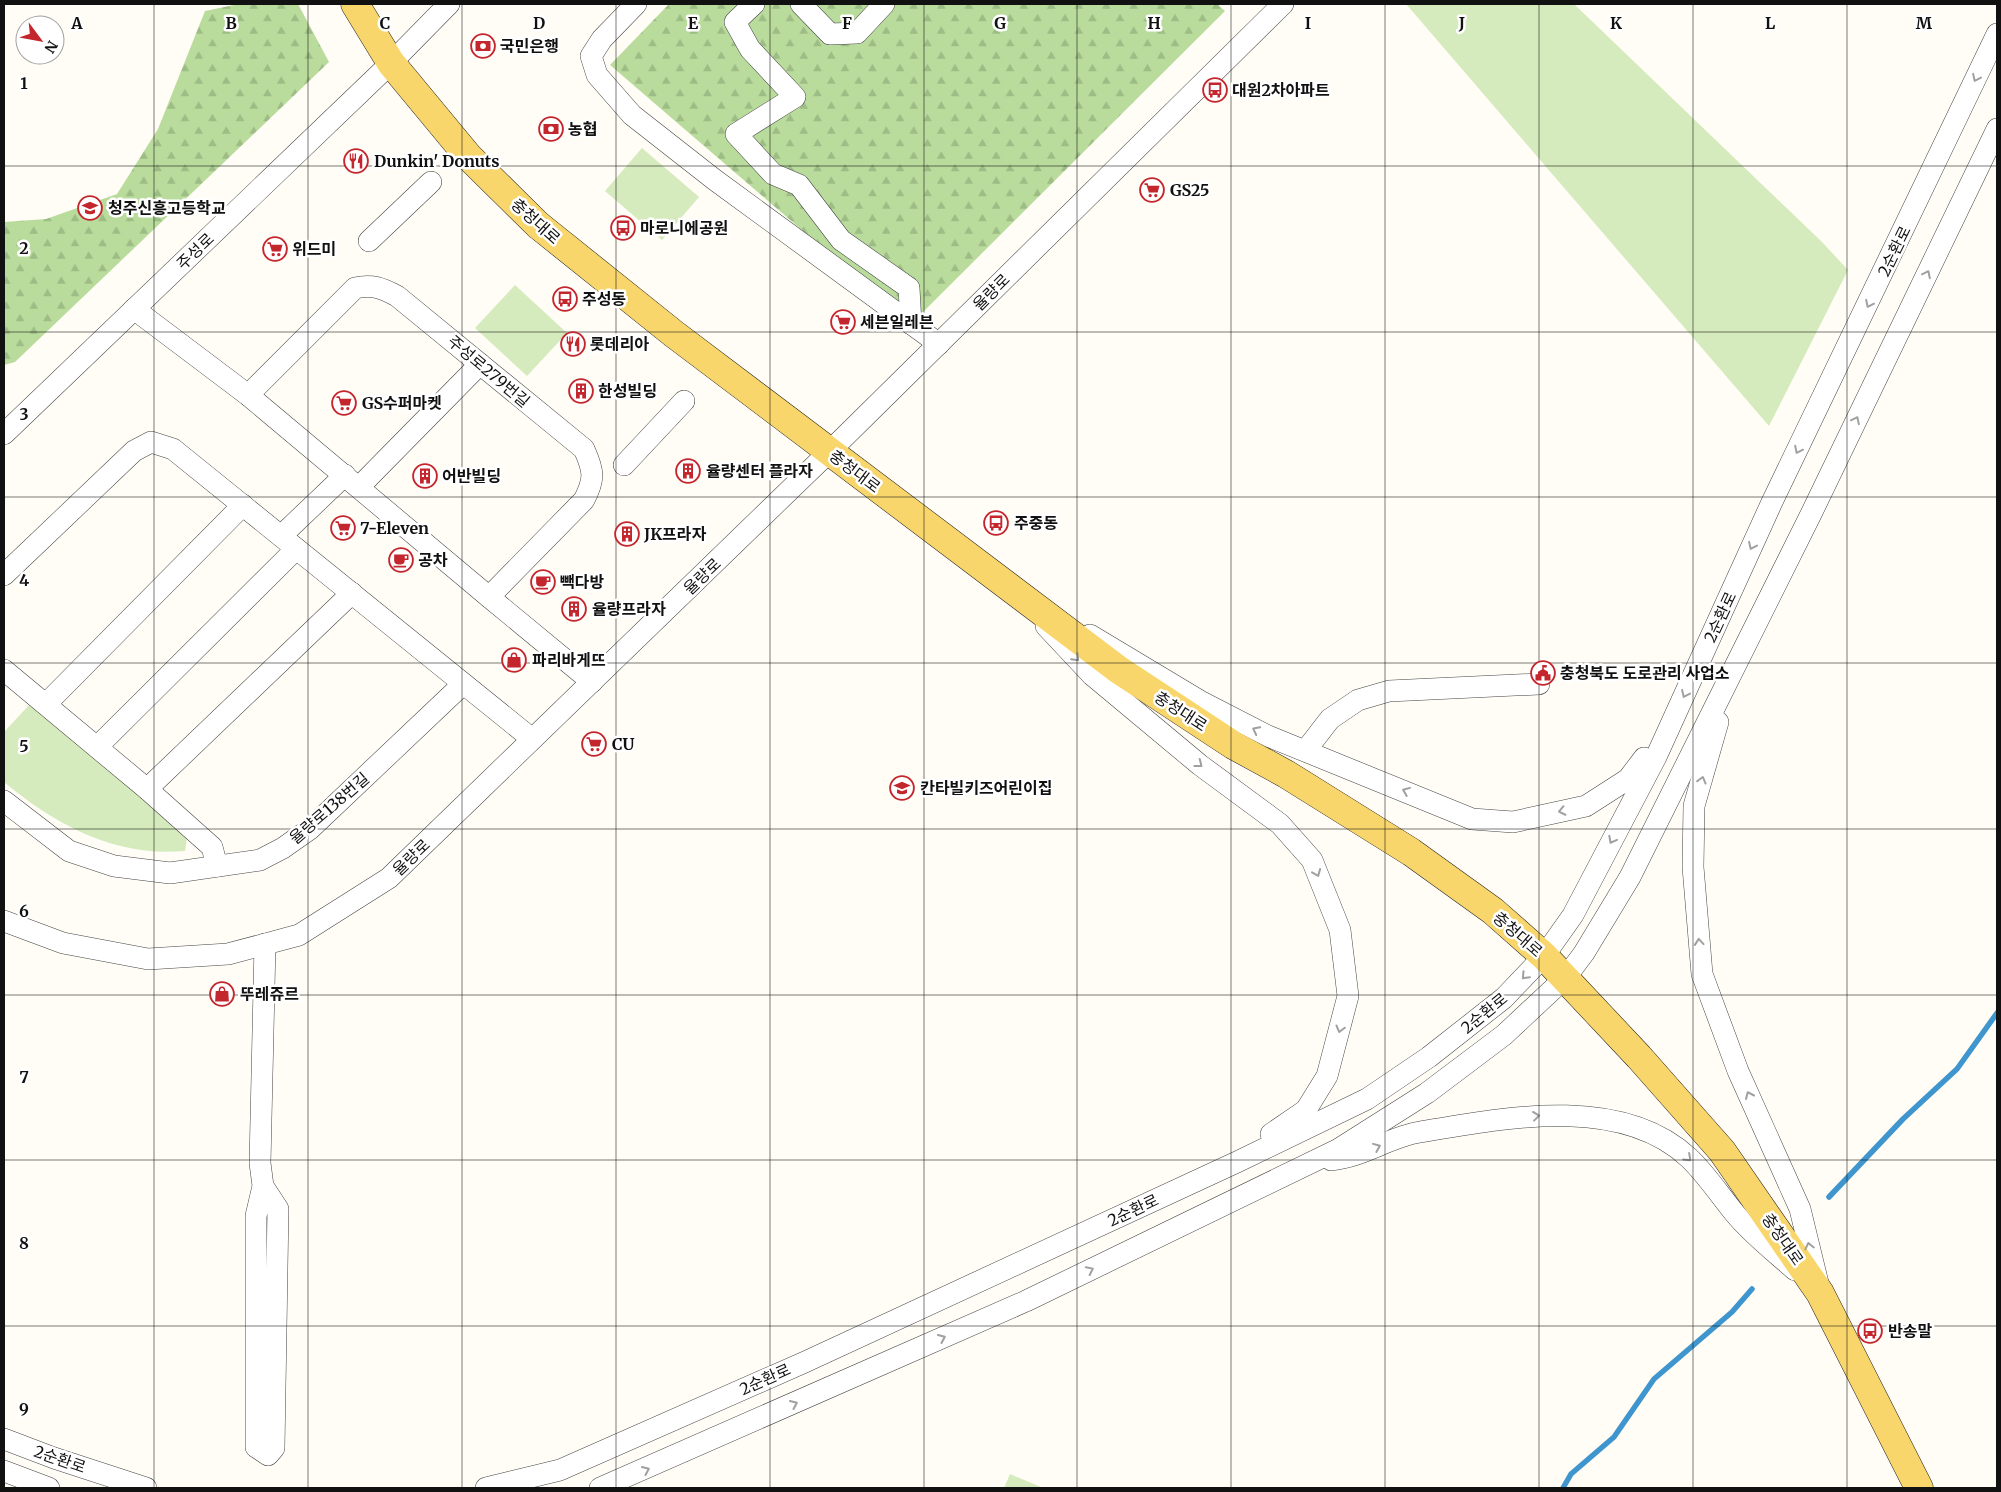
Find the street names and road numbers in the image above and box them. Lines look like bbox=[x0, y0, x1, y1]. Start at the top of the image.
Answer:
street label: 충청대로 bbox=[507, 194, 565, 248]
street label: 2순환로 bbox=[1873, 222, 1915, 280]
street label: 주성로 bbox=[172, 228, 218, 274]
street label: 율량로 bbox=[968, 269, 1014, 315]
street label: 주성로279번길 bbox=[444, 331, 534, 411]
street label: 충청대로 bbox=[825, 445, 885, 497]
street label: 율량로 bbox=[679, 553, 725, 599]
street label: 2순환로 bbox=[1700, 588, 1741, 646]
street label: 충청대로 bbox=[1151, 687, 1211, 736]
street label: 율량로138번길 bbox=[285, 768, 373, 848]
street label: 율량로 bbox=[388, 834, 434, 880]
street label: 충청대로 bbox=[1489, 907, 1547, 961]
street label: 2순환로 bbox=[1457, 988, 1511, 1038]
street label: 2순환로 bbox=[1104, 1189, 1162, 1230]
street label: 충청대로 bbox=[1758, 1209, 1808, 1269]
street label: 2순환로 bbox=[736, 1359, 794, 1399]
street label: 2순환로 bbox=[31, 1441, 89, 1477]

